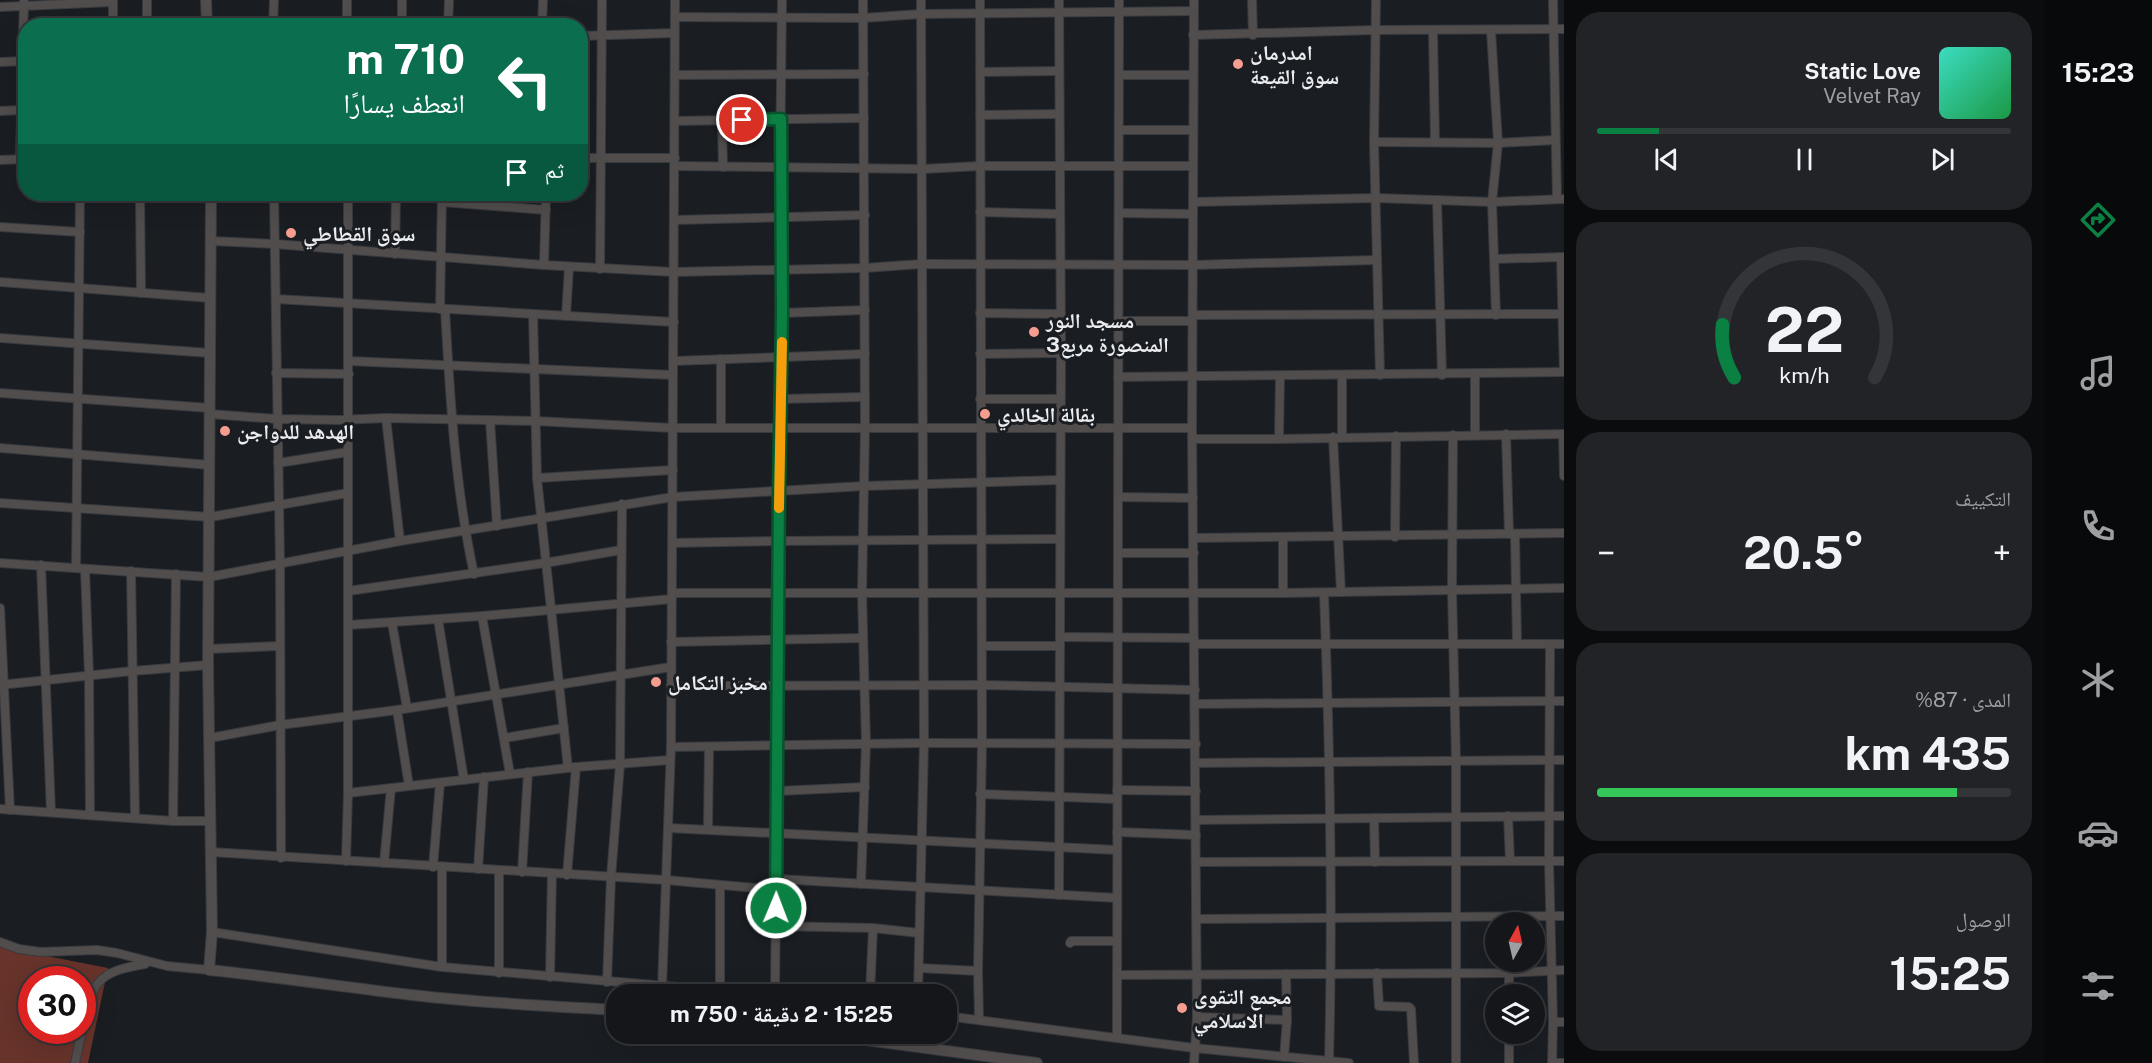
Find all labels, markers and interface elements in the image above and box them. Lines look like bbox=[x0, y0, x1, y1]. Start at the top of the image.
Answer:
text: 710 m bbox=[346, 34, 465, 83]
place label: امدرمان سوق القيعة bbox=[1250, 40, 1339, 90]
icon: left bbox=[486, 42, 564, 120]
text: 15:23 bbox=[2062, 56, 2134, 88]
marker: امدرمان سوق القيعة bbox=[1231, 57, 1245, 71]
text: Static Love bbox=[1804, 58, 1921, 84]
text: Velvet Ray bbox=[1823, 84, 1921, 108]
text: انعطف يسارًا bbox=[344, 87, 465, 119]
pin bbox=[716, 94, 767, 145]
icon: arrive bbox=[725, 103, 758, 136]
icon: previous bbox=[1650, 143, 1683, 176]
icon: pause bbox=[1788, 143, 1821, 176]
icon: next bbox=[1926, 143, 1959, 176]
icon: arrive bbox=[500, 156, 533, 189]
text: ثم bbox=[545, 157, 564, 183]
icon: directions bbox=[2077, 199, 2119, 241]
place label: سوق القطاطي bbox=[303, 221, 415, 250]
marker: سوق القطاطي bbox=[284, 226, 298, 240]
text: 22 bbox=[1764, 293, 1844, 366]
place label: مسجد النور المنصورة مربع3 bbox=[1045, 308, 1169, 359]
marker: مسجد النور المنصورة مربع3 bbox=[1027, 325, 1041, 339]
icon: music bbox=[2077, 352, 2119, 394]
text: km/h bbox=[1779, 364, 1829, 389]
place label: بقالة الخالدي bbox=[997, 402, 1095, 431]
marker: بقالة الخالدي bbox=[978, 407, 992, 421]
place label: الهدهد للدواجن bbox=[237, 419, 354, 445]
marker: الهدهد للدواجن bbox=[218, 424, 232, 438]
text: التكييف bbox=[1955, 487, 2011, 511]
icon: phone bbox=[2077, 505, 2119, 547]
text: 20.5° bbox=[1743, 526, 1865, 579]
text: − bbox=[1597, 534, 1615, 572]
text: + bbox=[1993, 534, 2011, 572]
icon: climate bbox=[2077, 659, 2119, 701]
place label: مخبز التكامل bbox=[668, 670, 768, 696]
marker: مخبز التكامل bbox=[649, 675, 663, 689]
text: المدى · 87% bbox=[1915, 688, 2011, 712]
text: 435 km bbox=[1845, 727, 2011, 780]
icon: car bbox=[2077, 812, 2119, 854]
position arrow bbox=[744, 876, 808, 940]
text: الوصول bbox=[1956, 908, 2011, 932]
north arrow bbox=[1485, 912, 1545, 972]
map controls bbox=[1485, 912, 1545, 1044]
text: 15:25 bbox=[1889, 947, 2011, 1000]
icon: filters bbox=[2077, 965, 2119, 1007]
speed limit sign: 30 bbox=[18, 966, 96, 1044]
place label: مجمع التقوى الاسلامي bbox=[1194, 984, 1292, 1037]
button: layers bbox=[1485, 984, 1545, 1044]
text: 15:25 · 2 دقيقة · 750 m bbox=[670, 1001, 893, 1027]
marker: مجمع التقوى الاسلامي bbox=[1175, 1001, 1189, 1015]

